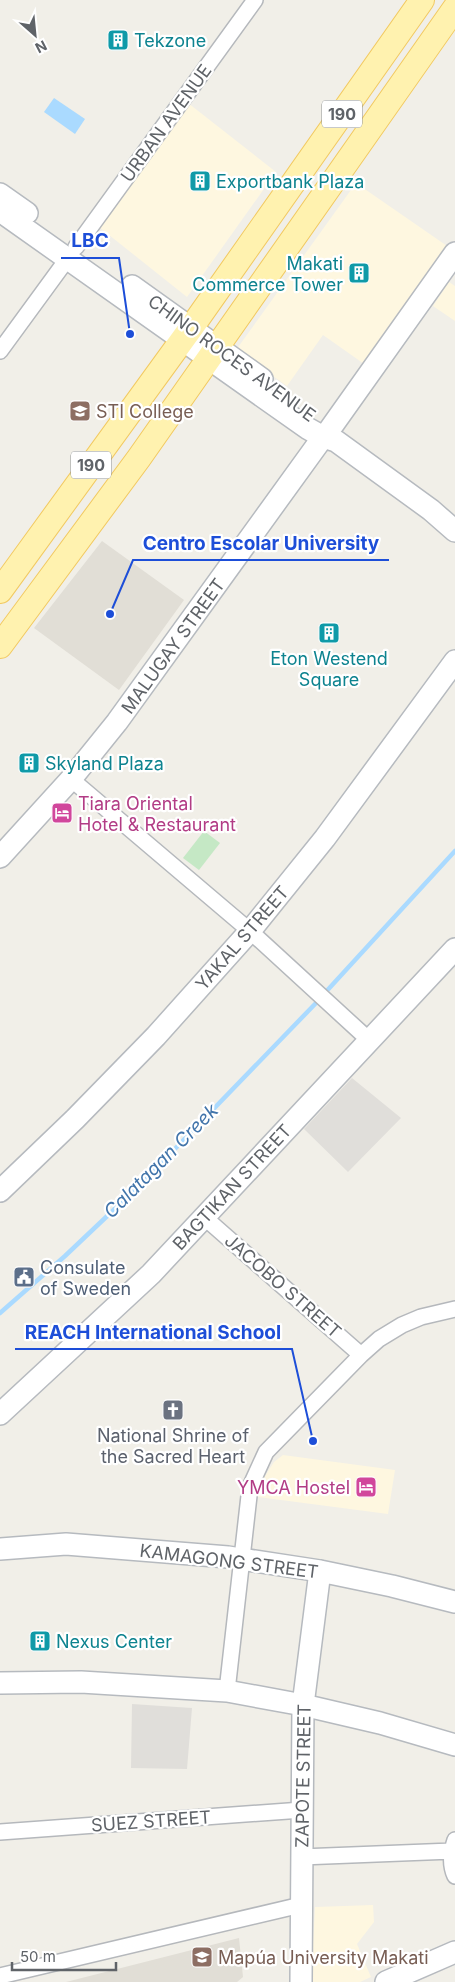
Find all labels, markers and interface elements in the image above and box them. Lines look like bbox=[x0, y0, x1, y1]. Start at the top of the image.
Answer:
north arrow bbox=[10, 10, 60, 60]
building icon: Tekzone bbox=[106, 28, 130, 52]
place label: Tekzone bbox=[134, 30, 206, 51]
text: N bbox=[33, 37, 50, 57]
street label: URBAN AVENUE bbox=[116, 60, 216, 186]
road number: 190 bbox=[322, 100, 362, 128]
building icon: Exportbank Plaza bbox=[188, 169, 212, 193]
place label: Exportbank Plaza bbox=[216, 171, 364, 192]
callout: LBC bbox=[61, 224, 119, 258]
text: LBC bbox=[71, 229, 109, 252]
place label: Makati Commerce Tower bbox=[192, 253, 343, 295]
building icon: Makati Commerce Tower bbox=[347, 261, 371, 285]
street label: CHINO ROCES AVENUE bbox=[144, 290, 320, 426]
school or university icon: STI College bbox=[68, 399, 92, 423]
place label: STI College bbox=[96, 401, 194, 422]
road number: 190 bbox=[71, 452, 111, 478]
callout: Centro Escolar University bbox=[133, 526, 389, 560]
text: Centro Escolar University bbox=[143, 532, 380, 555]
street label: MALUGAY STREET bbox=[117, 574, 229, 718]
building icon: Eton Westend Square bbox=[317, 621, 341, 645]
place label: Eton Westend Square bbox=[270, 648, 388, 690]
building icon: Skyland Plaza bbox=[17, 751, 41, 775]
place label: Skyland Plaza bbox=[45, 753, 164, 774]
place label: Tiara Oriental Hotel & Restaurant bbox=[78, 793, 236, 835]
hotel icon: Tiara Oriental Hotel & Restaurant bbox=[50, 801, 74, 825]
street label: YAKAL STREET bbox=[191, 882, 293, 994]
water label: Calatagan Creek bbox=[99, 1099, 223, 1223]
street label: BAGTIKAN STREET bbox=[168, 1120, 296, 1254]
street label: JACOBO STREET bbox=[221, 1230, 345, 1342]
place label: Consulate of Sweden bbox=[40, 1257, 131, 1299]
public building icon: Consulate of Sweden bbox=[12, 1265, 36, 1289]
callout: REACH International School bbox=[15, 1315, 292, 1349]
text: REACH International School bbox=[25, 1321, 281, 1344]
church icon: National Shrine of the Sacred Heart bbox=[161, 1398, 185, 1422]
place label: National Shrine of the Sacred Heart bbox=[97, 1425, 249, 1467]
hotel icon: YMCA Hostel bbox=[354, 1475, 378, 1499]
place label: YMCA Hostel bbox=[237, 1477, 350, 1498]
street label: KAMAGONG STREET bbox=[138, 1540, 320, 1582]
building icon: Nexus Center bbox=[28, 1629, 52, 1653]
place label: Nexus Center bbox=[56, 1631, 172, 1652]
street label: ZAPOTE STREET bbox=[291, 1704, 315, 1848]
street label: SUEZ STREET bbox=[90, 1806, 212, 1836]
scale bar bbox=[12, 1940, 116, 1972]
school or university icon: Mapúa University Makati bbox=[190, 1945, 214, 1969]
text: 50 m bbox=[20, 1947, 56, 1966]
place label: Mapúa University Makati bbox=[218, 1947, 429, 1968]

